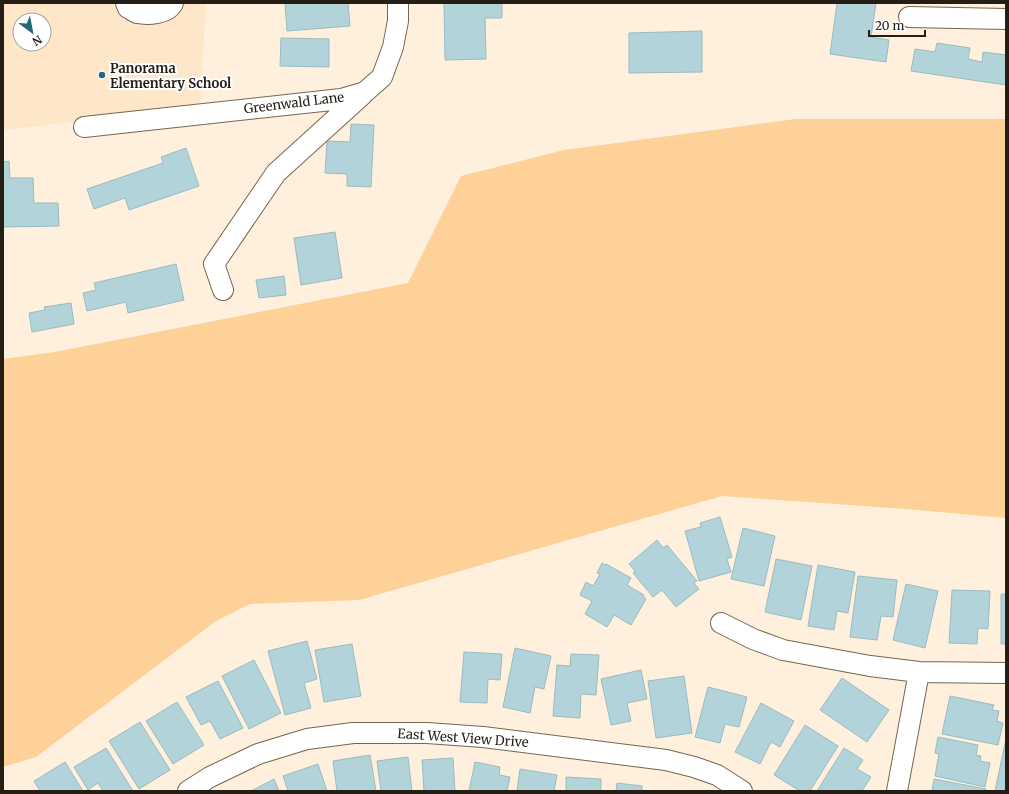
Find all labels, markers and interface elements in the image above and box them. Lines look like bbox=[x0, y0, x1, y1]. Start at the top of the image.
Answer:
north arrow bbox=[12, 12, 52, 52]
scale bar bbox=[869, 12, 925, 38]
text: 20 m bbox=[875, 18, 904, 33]
text: N bbox=[30, 32, 45, 49]
place label: Panorama Elementary School bbox=[110, 60, 231, 92]
marker: Panorama Elementary School bbox=[97, 70, 107, 80]
street label: Greenwald Lane bbox=[243, 88, 345, 118]
street label: East West View Drive bbox=[397, 725, 529, 751]

